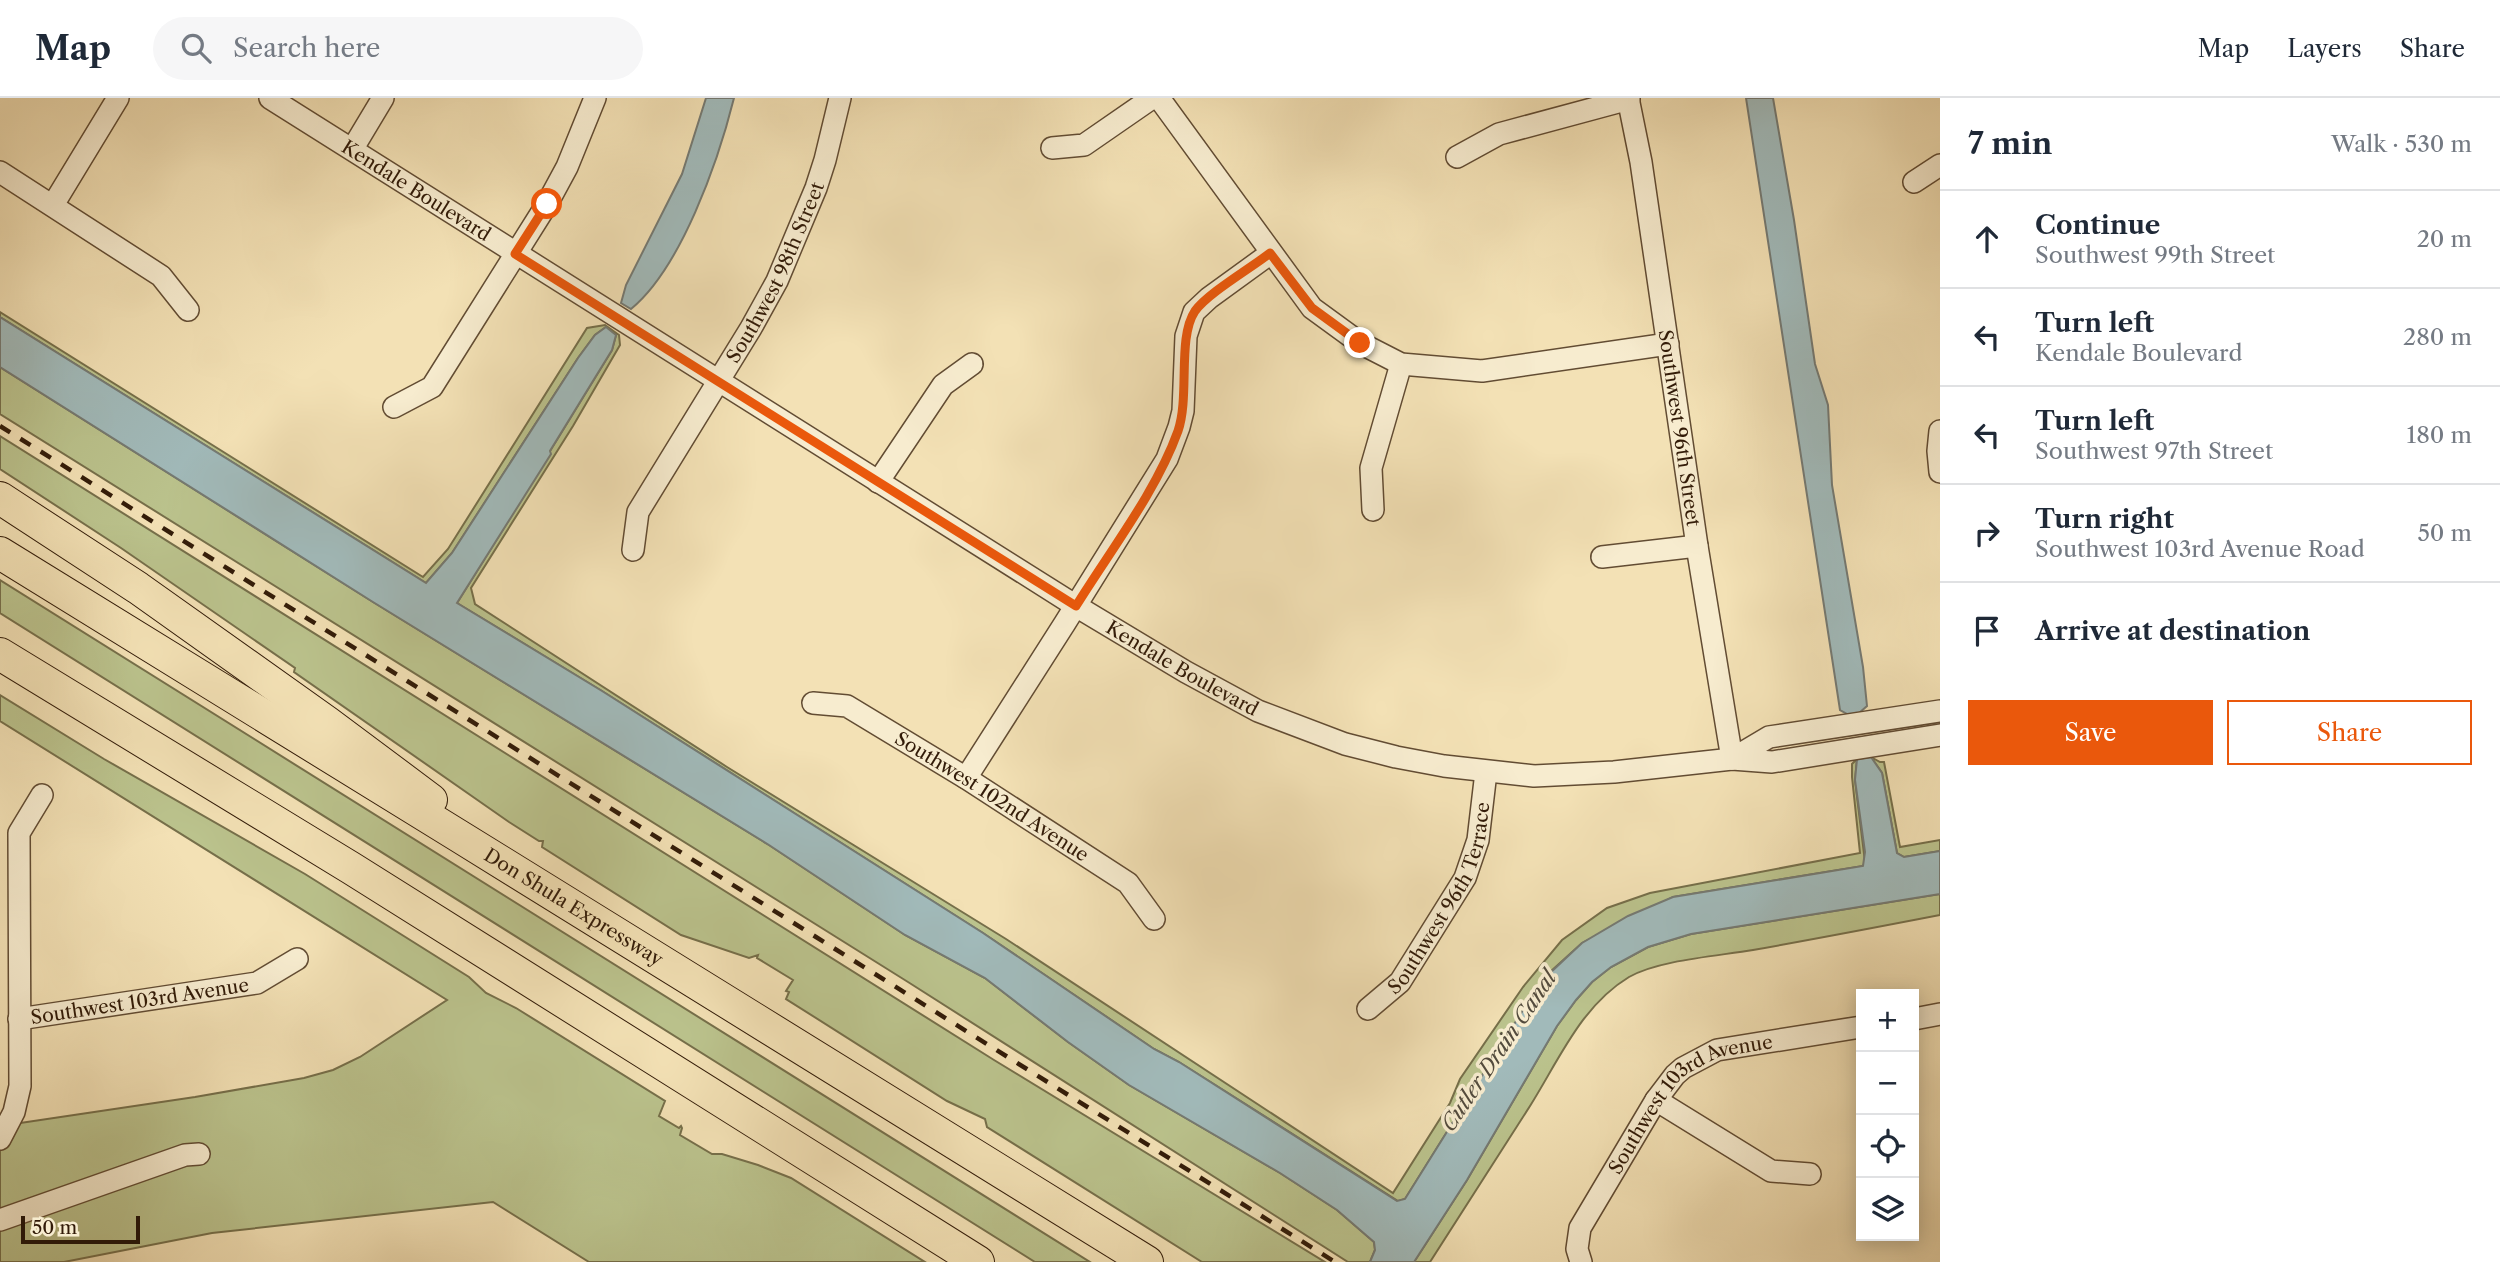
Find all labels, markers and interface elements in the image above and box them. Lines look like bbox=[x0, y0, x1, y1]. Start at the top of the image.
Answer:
search box bbox=[153, 17, 643, 80]
text: Map bbox=[35, 28, 111, 69]
icon: search bbox=[177, 29, 215, 67]
text: Search here bbox=[233, 32, 380, 64]
text: Map bbox=[2198, 34, 2249, 63]
text: Layers bbox=[2287, 34, 2362, 63]
text: Share bbox=[2400, 34, 2465, 63]
text: 7 min bbox=[1968, 125, 2052, 162]
text: Walk · 530 m bbox=[2331, 130, 2472, 158]
street label: Kendale Boulevard bbox=[337, 135, 495, 246]
street label: Southwest 98th Street bbox=[721, 179, 829, 367]
route start bbox=[531, 188, 562, 219]
text: Continue bbox=[2035, 209, 2160, 241]
icon: ahead bbox=[1968, 220, 2006, 258]
text: 20 m bbox=[2417, 225, 2472, 253]
text: Southwest 99th Street bbox=[2035, 241, 2275, 269]
text: Turn left bbox=[2035, 307, 2154, 339]
icon: left bbox=[1968, 318, 2006, 356]
text: 280 m bbox=[2403, 323, 2472, 351]
route end bbox=[1344, 327, 1375, 358]
street label: Southwest 96th Street bbox=[1654, 328, 1705, 528]
text: Kendale Boulevard bbox=[2035, 339, 2242, 367]
text: Turn left bbox=[2035, 405, 2154, 437]
icon: left bbox=[1968, 416, 2006, 454]
text: 180 m bbox=[2407, 421, 2472, 449]
text: Southwest 97th Street bbox=[2035, 437, 2273, 465]
text: Turn right bbox=[2035, 503, 2174, 535]
icon: right bbox=[1968, 514, 2006, 552]
text: 50 m bbox=[2417, 519, 2472, 547]
text: Southwest 103rd Avenue Road bbox=[2035, 535, 2365, 563]
icon: arrive bbox=[1968, 612, 2006, 650]
text: Arrive at destination bbox=[2035, 615, 2310, 647]
street label: Kendale Boulevard bbox=[1102, 616, 1263, 721]
button: Save bbox=[1968, 700, 2213, 765]
button: Share bbox=[2227, 700, 2472, 765]
street label: Southwest 102nd Avenue bbox=[891, 727, 1093, 867]
street label: Southwest 96th Terrace bbox=[1383, 801, 1494, 999]
street label: Don Shula Expressway bbox=[480, 843, 667, 971]
water label: Cutler Drain Canal bbox=[1436, 964, 1563, 1136]
street label: Southwest 103rd Avenue bbox=[29, 973, 250, 1029]
map controls bbox=[1856, 989, 1919, 1241]
button: + bbox=[1856, 989, 1919, 1052]
street label: Southwest 103rd Avenue bbox=[1604, 1030, 1774, 1178]
button: − bbox=[1856, 1052, 1919, 1115]
button: locate bbox=[1856, 1115, 1919, 1178]
button: layers bbox=[1856, 1178, 1919, 1241]
scale bar bbox=[21, 1213, 140, 1245]
text: 50 m bbox=[32, 1216, 77, 1239]

